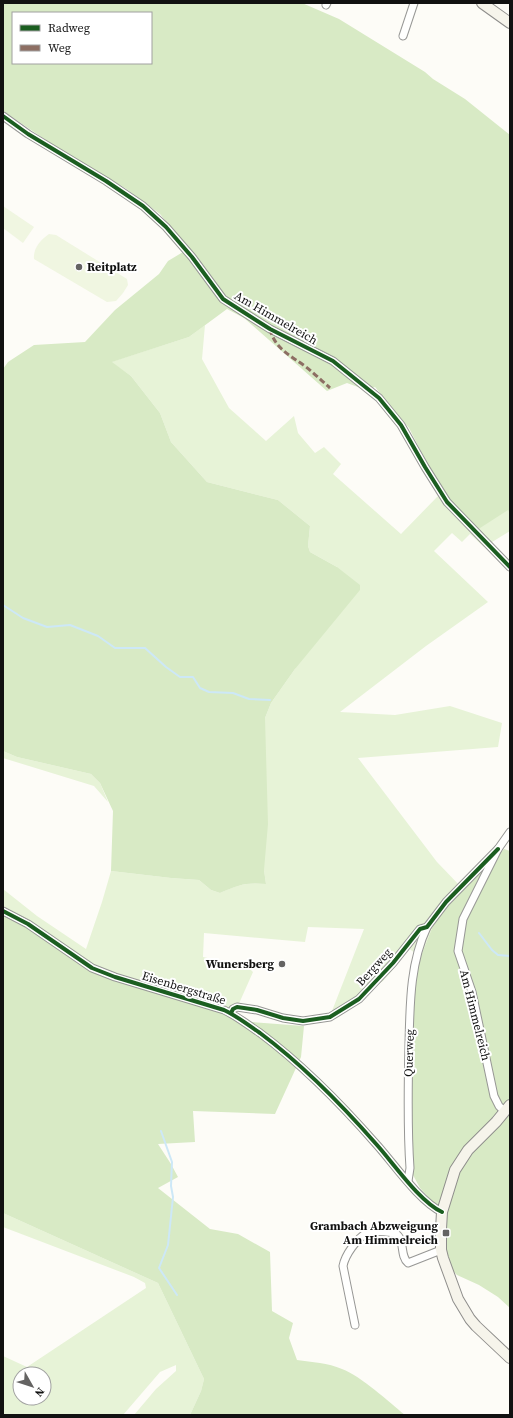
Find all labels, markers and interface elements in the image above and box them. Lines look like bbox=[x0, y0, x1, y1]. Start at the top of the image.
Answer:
legend bbox=[12, 12, 152, 64]
text: Radweg bbox=[48, 20, 90, 36]
text: Weg bbox=[48, 40, 71, 56]
place label: Reitplatz bbox=[87, 259, 137, 275]
marker: Reitplatz bbox=[74, 262, 84, 272]
street label: Am Himmelreich bbox=[232, 288, 320, 348]
street label: Bergweg bbox=[353, 944, 395, 990]
place label: Wunersberg bbox=[206, 956, 274, 972]
marker: Wunersberg bbox=[277, 959, 287, 969]
street label: Eisenbergstraße bbox=[140, 968, 228, 1008]
street label: Am Himmelreich bbox=[456, 968, 494, 1062]
street label: Querweg bbox=[400, 1029, 418, 1077]
place label: Grambach Abzweigung Am Himmelreich bbox=[310, 1218, 439, 1248]
marker: Grambach Abzweigung Am Himmelreich bbox=[441, 1228, 451, 1238]
north arrow bbox=[12, 1366, 52, 1406]
text: N bbox=[31, 1384, 48, 1400]

